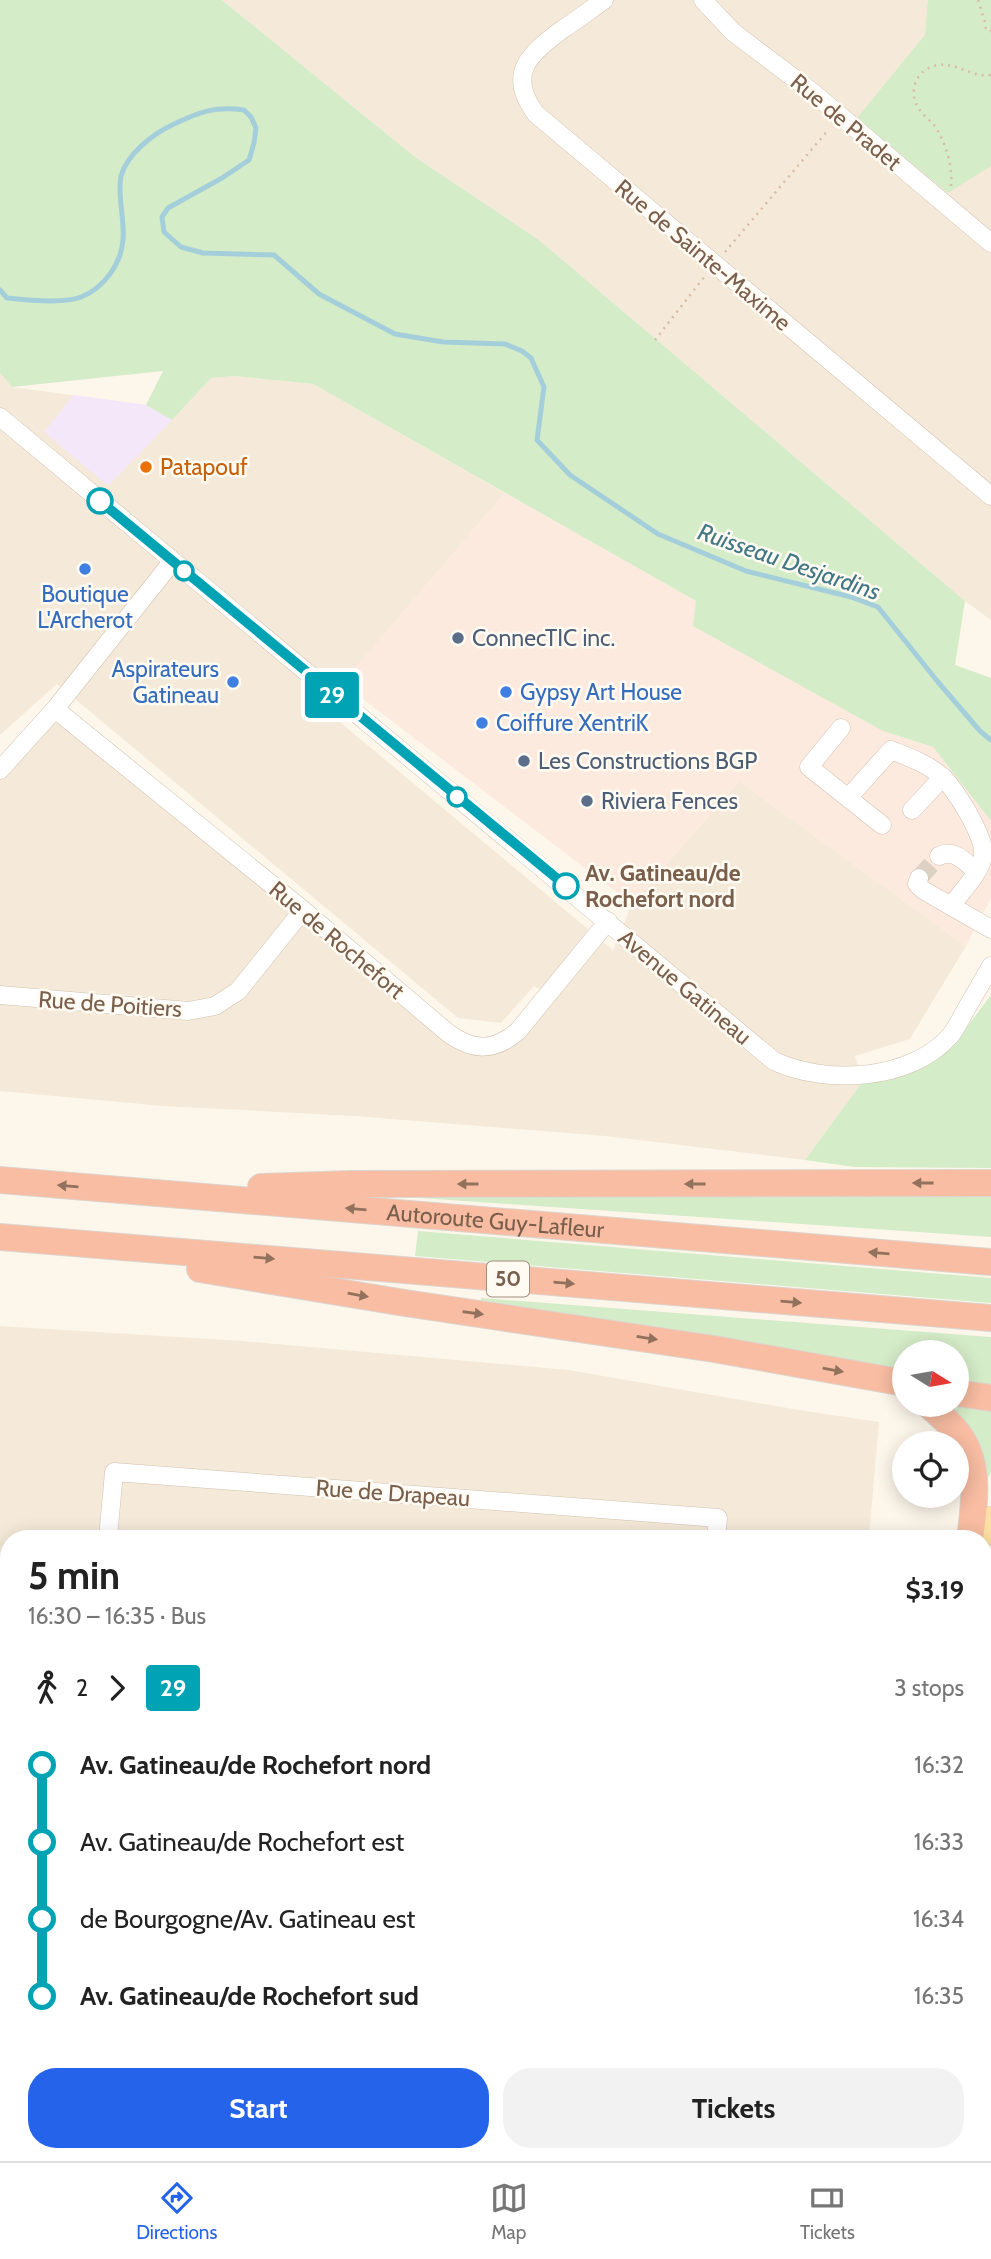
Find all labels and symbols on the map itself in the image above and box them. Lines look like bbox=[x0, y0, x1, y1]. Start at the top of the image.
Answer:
street label: Rue de Pradet bbox=[785, 68, 907, 177]
street label: Rue de Sainte-Maxime bbox=[609, 173, 797, 337]
place label: Patapouf bbox=[160, 453, 248, 481]
marker: Patapouf bbox=[138, 459, 154, 475]
unlabelled marker bbox=[87, 488, 113, 514]
water label: Ruisseau Desjardins bbox=[694, 517, 884, 606]
marker: Boutique L'Archerot bbox=[77, 561, 93, 577]
unlabelled marker bbox=[174, 561, 194, 581]
place label: Boutique L'Archerot bbox=[37, 580, 133, 634]
place label: ConnecTIC inc. bbox=[472, 624, 615, 652]
marker: ConnecTIC inc. bbox=[450, 630, 466, 646]
place label: Aspirateurs Gatineau bbox=[111, 655, 219, 709]
line badge: 29 bbox=[300, 672, 364, 718]
marker: Aspirateurs Gatineau bbox=[225, 674, 241, 690]
place label: Gypsy Art House bbox=[520, 678, 682, 706]
marker: Gypsy Art House bbox=[498, 684, 514, 700]
place label: Coiffure XentriK bbox=[496, 709, 649, 737]
marker: Coiffure XentriK bbox=[474, 715, 490, 731]
place label: Les Constructions BGP bbox=[538, 747, 757, 775]
marker: Les Constructions BGP bbox=[516, 753, 532, 769]
unlabelled marker bbox=[447, 787, 467, 807]
place label: Riviera Fences bbox=[601, 787, 738, 815]
marker: Riviera Fences bbox=[579, 793, 595, 809]
place label: Av. Gatineau/de Rochefort nord bbox=[585, 859, 741, 913]
marker: Av. Gatineau/de Rochefort nord bbox=[553, 873, 579, 899]
street label: Rue de Rochefort bbox=[264, 875, 411, 1005]
street label: Avenue Gatineau bbox=[613, 923, 757, 1051]
street label: Rue de Poitiers bbox=[37, 985, 183, 1023]
one-way arrow bbox=[912, 1177, 934, 1189]
one-way arrow bbox=[457, 1178, 479, 1190]
one-way arrow bbox=[684, 1178, 706, 1190]
one-way arrow bbox=[57, 1180, 79, 1191]
street label: Autoroute Guy-Lafleur bbox=[386, 1198, 606, 1244]
one-way arrow bbox=[345, 1203, 367, 1214]
one-way arrow bbox=[868, 1247, 890, 1258]
one-way arrow bbox=[254, 1253, 276, 1264]
road number: 50 bbox=[487, 1262, 529, 1296]
one-way arrow bbox=[553, 1278, 575, 1289]
one-way arrow bbox=[347, 1290, 369, 1301]
one-way arrow bbox=[780, 1297, 802, 1308]
one-way arrow bbox=[462, 1308, 484, 1319]
one-way arrow bbox=[636, 1333, 658, 1344]
north arrow bbox=[892, 1340, 970, 1418]
one-way arrow bbox=[822, 1365, 844, 1376]
street label: Rue de Drapeau bbox=[315, 1474, 471, 1512]

